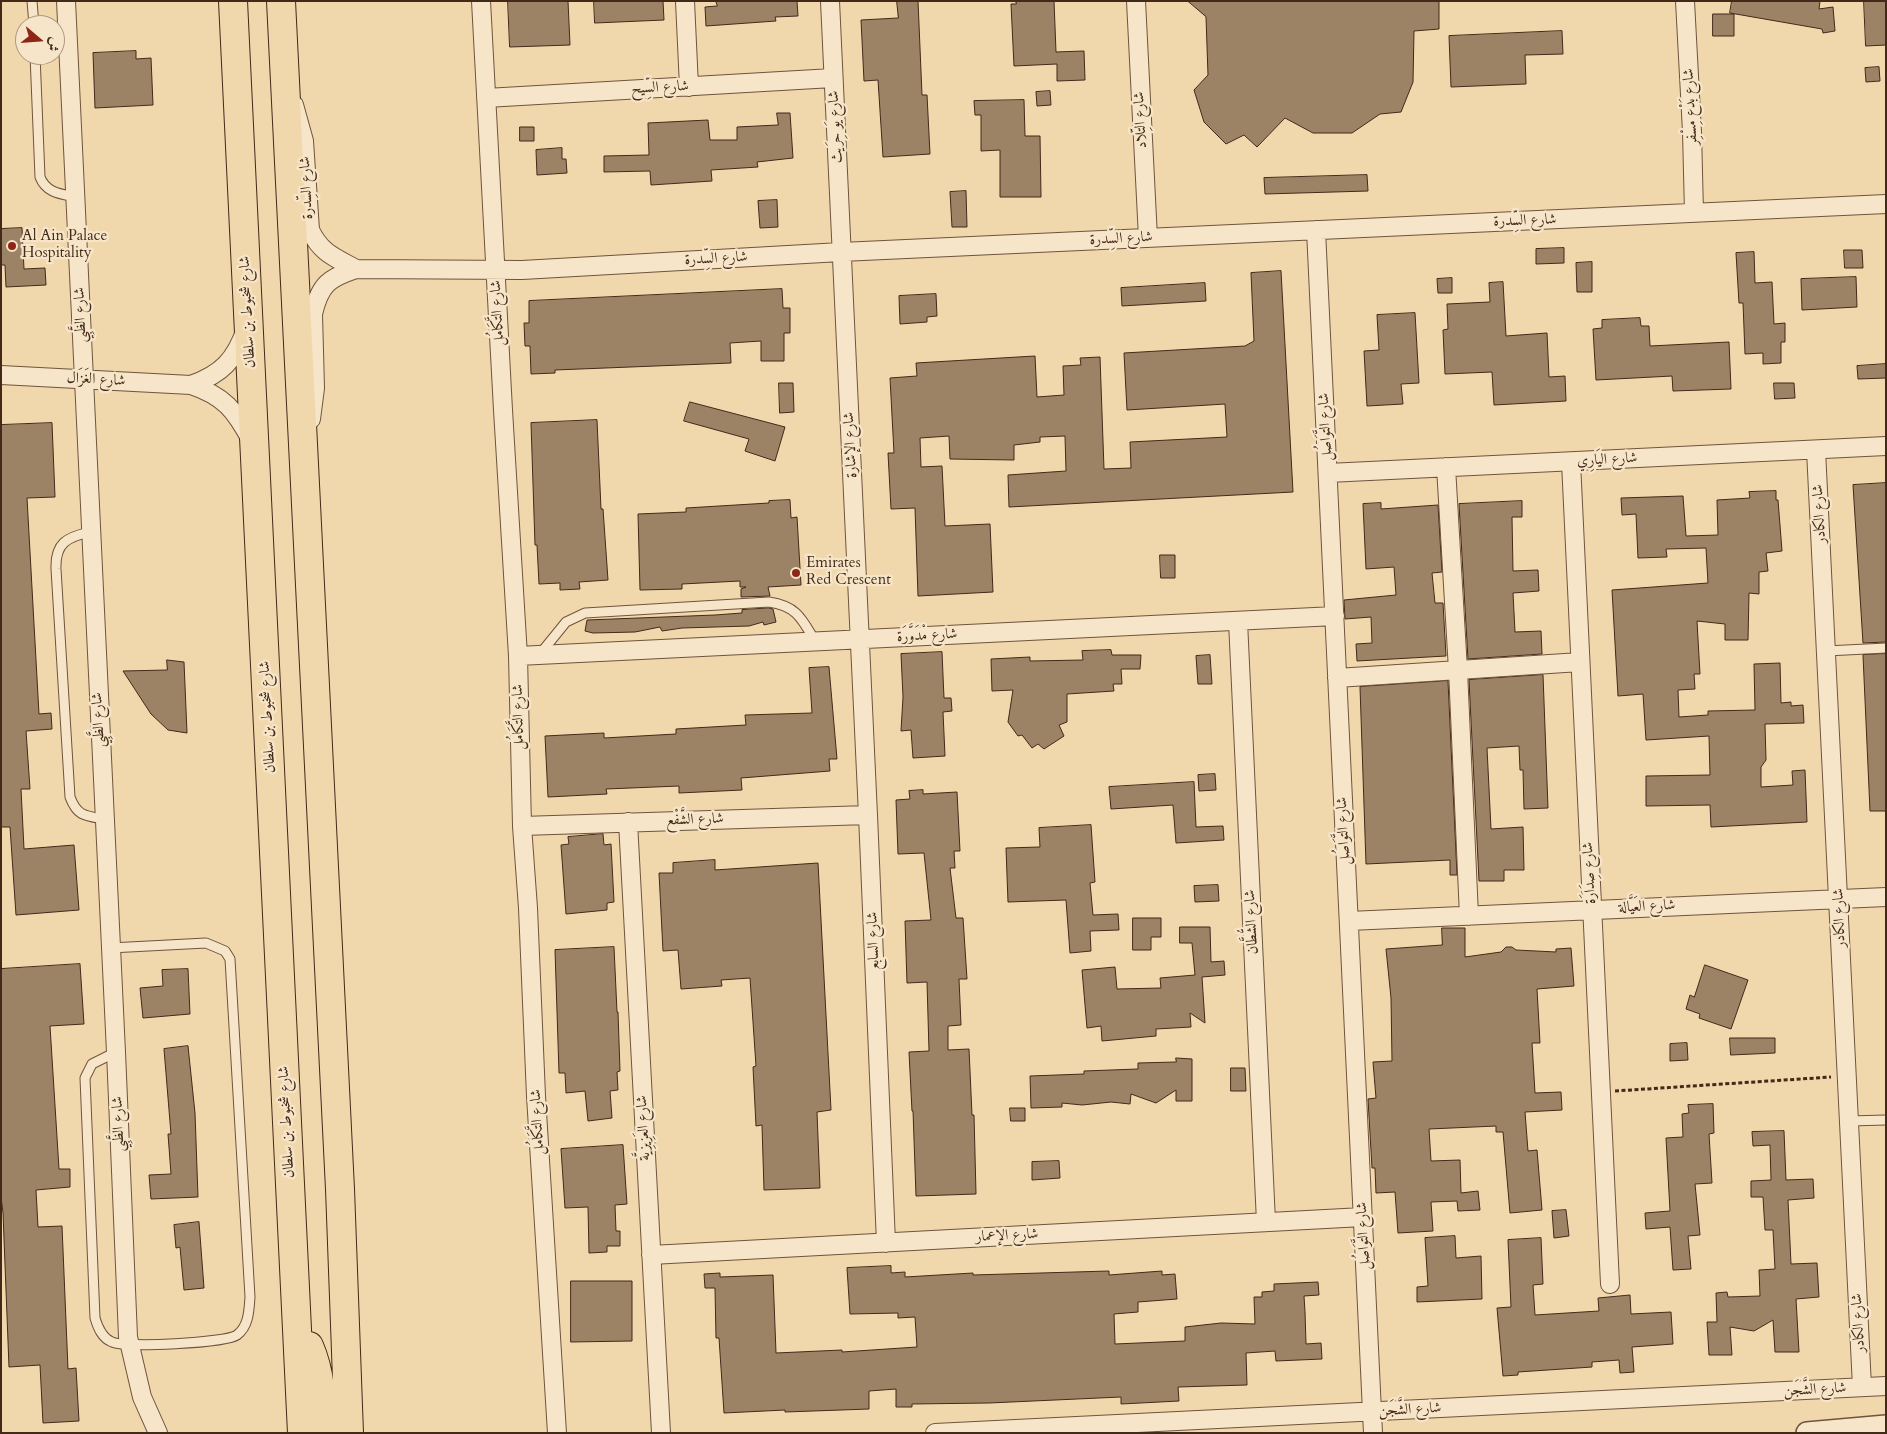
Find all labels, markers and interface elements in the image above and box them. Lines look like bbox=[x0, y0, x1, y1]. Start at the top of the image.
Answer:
north arrow bbox=[15, 15, 65, 65]
text: ش bbox=[43, 35, 65, 54]
street label: شارع بَدْع مِسْفِر bbox=[1680, 68, 1702, 146]
street label: شارع السِّيح bbox=[631, 78, 689, 98]
street label: شارع يَو حِرَيث bbox=[825, 90, 847, 164]
street label: شارع التِّلاد bbox=[1131, 91, 1151, 149]
street label: شارع السِّدرة bbox=[296, 156, 318, 220]
street label: شارع السِّدرة bbox=[1493, 211, 1557, 231]
place label: Al Ain Palace Hospitality bbox=[22, 228, 107, 263]
street label: شارع السِّدرة bbox=[1089, 228, 1153, 250]
marker: Al Ain Palace Hospitality bbox=[6, 240, 18, 252]
street label: شارع السِّدرة bbox=[684, 248, 748, 270]
street label: شارع شخبوط بن سلطان bbox=[236, 255, 260, 369]
street label: شارع التَّكَامُل bbox=[487, 280, 509, 346]
street label: شارع الظَّبِي bbox=[71, 287, 91, 343]
street label: شارع الغَزَال bbox=[66, 369, 126, 391]
street label: شارع التَّوَاصُل bbox=[1315, 392, 1337, 462]
street label: شارع الإشارة bbox=[840, 411, 862, 479]
street label: شارع اليَارِي bbox=[1576, 449, 1638, 471]
street label: شارع الكادر bbox=[1809, 484, 1831, 544]
place label: Emirates Red Crescent bbox=[806, 555, 891, 590]
marker: Emirates Red Crescent bbox=[790, 567, 802, 579]
street label: شارع مْدَوَّرَة bbox=[896, 625, 958, 647]
street label: شارع شخبوط بن سلطان bbox=[256, 660, 280, 774]
street label: شارع التَّكَامُل bbox=[509, 684, 529, 750]
street label: شارع الظَّبِي bbox=[89, 692, 109, 748]
street label: شارع التَّوَاصُل bbox=[1333, 796, 1355, 866]
street label: شارع الشَّفْع bbox=[666, 810, 724, 830]
street label: شارع صِدَارَة bbox=[1579, 841, 1601, 905]
street label: شارع الكادر bbox=[1830, 888, 1850, 948]
street label: شارع الشُّطَّان bbox=[1241, 889, 1263, 955]
street label: شارع العَيَّالة bbox=[1618, 897, 1676, 917]
street label: شارع السابع bbox=[864, 912, 884, 970]
street label: شارع شخبوط بن سلطان bbox=[275, 1065, 299, 1179]
street label: شارع التَّكَامُل bbox=[527, 1089, 549, 1155]
street label: شارع العَزِيزِيَّة bbox=[633, 1095, 655, 1161]
street label: شارع الظَّبِي bbox=[109, 1096, 129, 1152]
street label: شارع التَّوَاصُل bbox=[1353, 1201, 1375, 1271]
street label: شارع الإعمار bbox=[975, 1225, 1039, 1247]
street label: شارع الكادر bbox=[1848, 1293, 1870, 1353]
street label: شارع الشَّجَن bbox=[1783, 1379, 1847, 1401]
street label: شارع الشَّجَن bbox=[1378, 1399, 1442, 1421]

